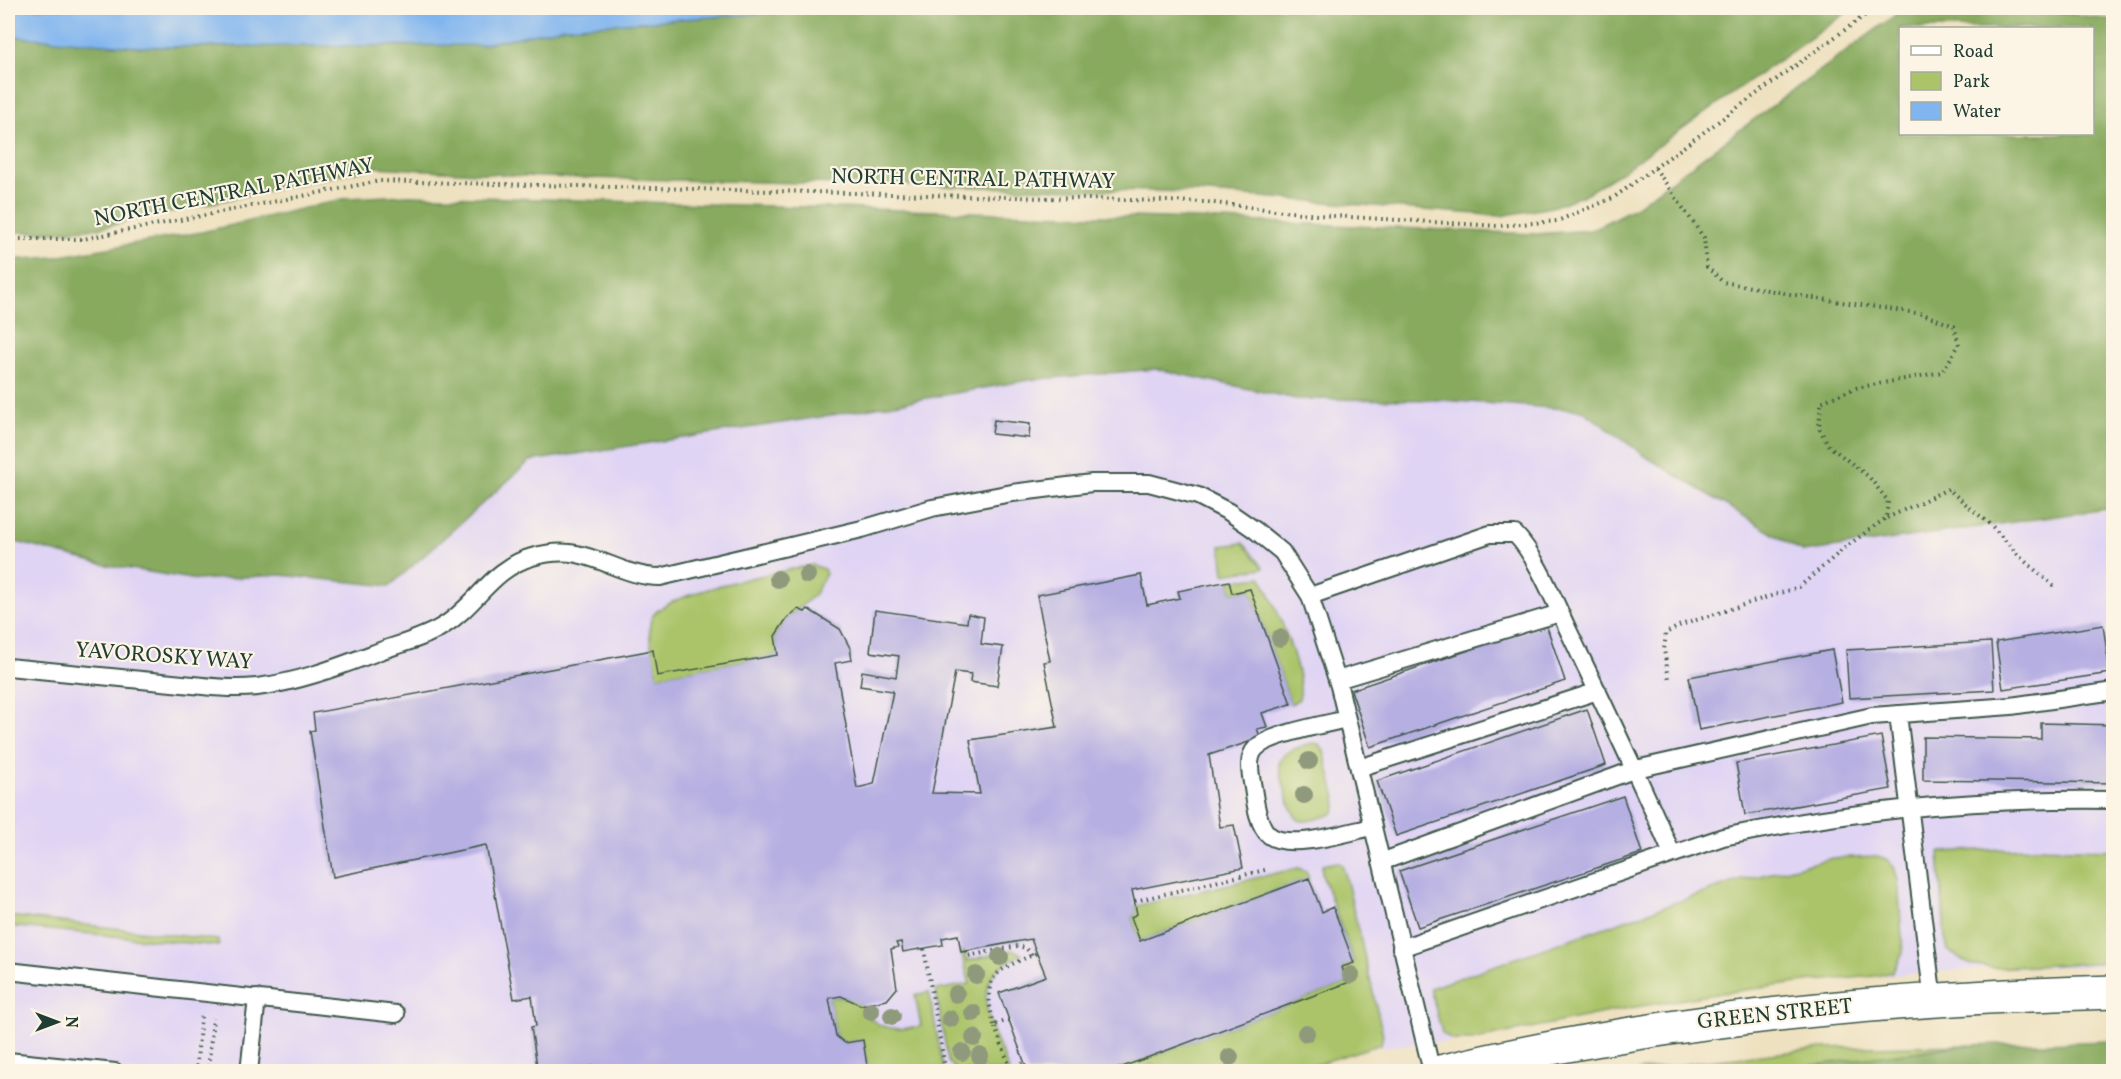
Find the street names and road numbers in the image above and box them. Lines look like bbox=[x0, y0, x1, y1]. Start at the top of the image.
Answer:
street label: NORTH CENTRAL PATHWAY bbox=[91, 151, 377, 235]
street label: NORTH CENTRAL PATHWAY bbox=[830, 162, 1116, 198]
street label: YAVOROSKY WAY bbox=[74, 635, 254, 679]
street label: GREEN STREET bbox=[1696, 991, 1854, 1039]

